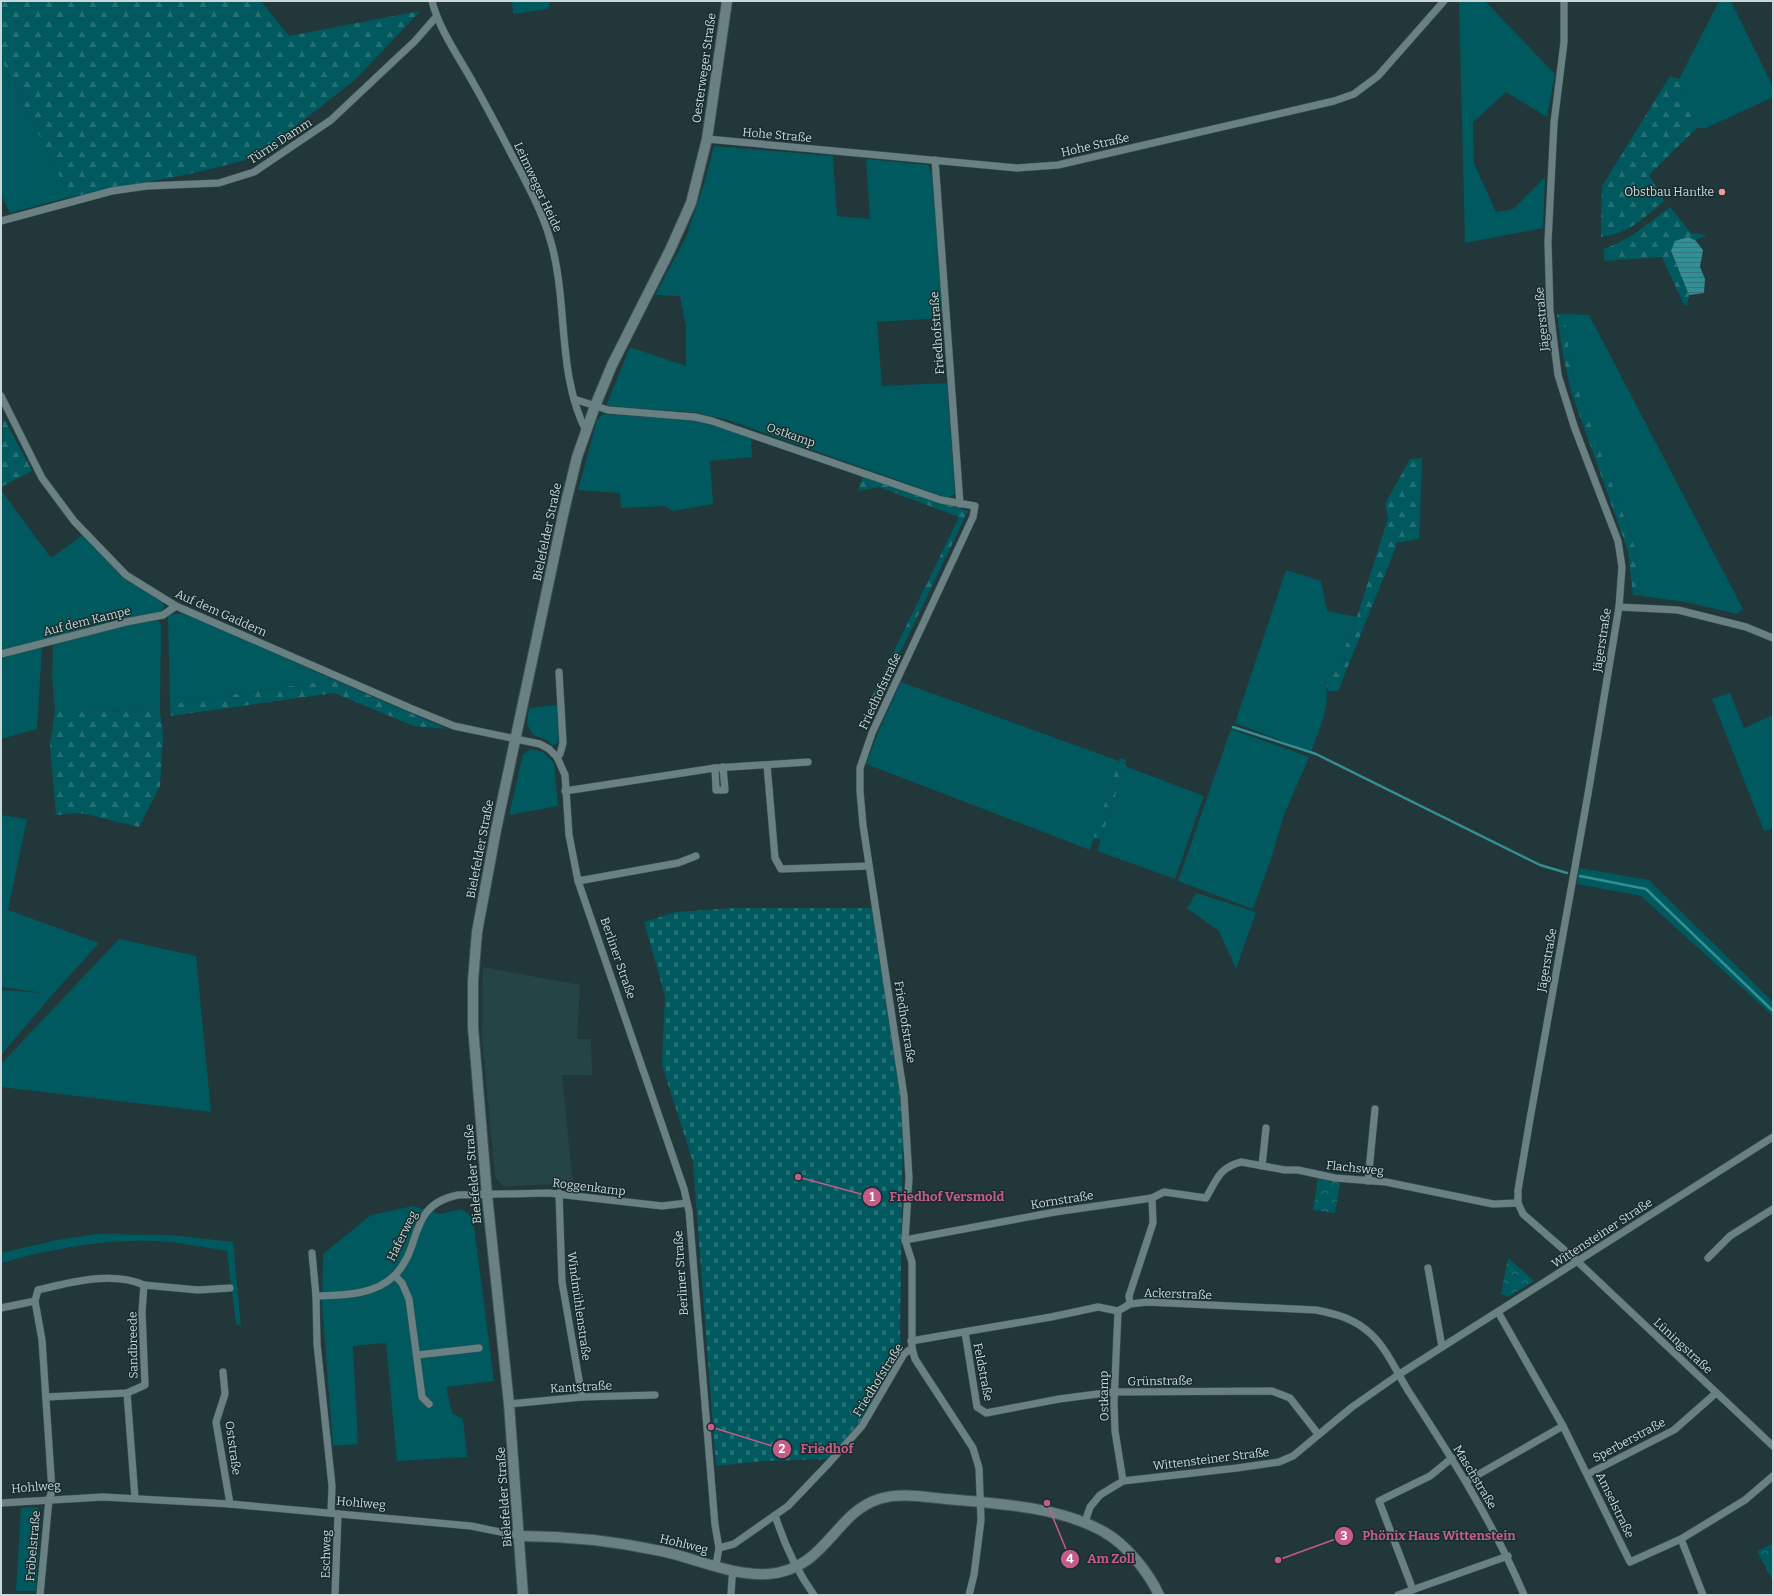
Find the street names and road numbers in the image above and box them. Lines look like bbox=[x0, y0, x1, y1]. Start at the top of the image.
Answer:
street label: Oesterweger Straße bbox=[689, 12, 719, 124]
street label: Türns Damm bbox=[246, 115, 315, 167]
street label: Hohe Straße bbox=[742, 125, 812, 145]
street label: Hohe Straße bbox=[1059, 130, 1131, 160]
street label: Leimweger Heide bbox=[511, 140, 565, 234]
street label: Jägerstraße bbox=[1532, 286, 1552, 353]
street label: Friedhofstraße bbox=[927, 291, 947, 375]
street label: Ostkamp bbox=[765, 420, 817, 450]
street label: Bielefelder Straße bbox=[530, 482, 564, 582]
street label: Auf dem Gaddern bbox=[173, 587, 269, 640]
street label: Auf dem Kampe bbox=[42, 603, 132, 639]
street label: Jägerstraße bbox=[1590, 607, 1614, 674]
street label: Friedhofstraße bbox=[856, 650, 904, 732]
street label: Bielefelder Straße bbox=[464, 798, 496, 900]
street label: Berliner Straße bbox=[597, 915, 639, 1001]
street label: Jägerstraße bbox=[1534, 927, 1559, 994]
street label: Friedhofstraße bbox=[892, 980, 918, 1064]
street label: Bielefelder Straße bbox=[462, 1123, 484, 1225]
street label: Flachsweg bbox=[1325, 1158, 1385, 1178]
street label: Roggenkamp bbox=[552, 1176, 626, 1198]
street label: Kornstraße bbox=[1030, 1188, 1094, 1212]
street label: Wittensteiner Straße bbox=[1549, 1195, 1655, 1271]
street label: Haferweg bbox=[384, 1208, 420, 1264]
street label: Berliner Straße bbox=[671, 1230, 691, 1316]
street label: Windmühlenstraße bbox=[564, 1251, 594, 1361]
street label: Ackerstraße bbox=[1144, 1286, 1212, 1302]
street label: Sandbreede bbox=[125, 1311, 141, 1379]
street label: Lüningstraße bbox=[1651, 1315, 1715, 1377]
street label: Friedhofstraße bbox=[850, 1341, 906, 1419]
street label: Feldstraße bbox=[970, 1342, 996, 1402]
street label: Ostkamp bbox=[1097, 1371, 1111, 1421]
street label: Grünstraße bbox=[1127, 1373, 1193, 1389]
street label: Kantstraße bbox=[550, 1378, 612, 1396]
street label: Sperberstraße bbox=[1590, 1415, 1668, 1465]
street label: Oststraße bbox=[222, 1420, 244, 1476]
street label: Maschstraße bbox=[1450, 1443, 1500, 1511]
street label: Wittensteiner Straße bbox=[1152, 1445, 1270, 1473]
street label: Bielefelder Straße bbox=[494, 1447, 514, 1547]
street label: Amselstraße bbox=[1593, 1470, 1637, 1540]
street label: Hohlweg bbox=[11, 1478, 62, 1496]
street label: Hohlweg bbox=[336, 1494, 387, 1512]
street label: Fröbelstraße bbox=[23, 1510, 43, 1582]
street label: Eschweg bbox=[319, 1529, 333, 1578]
street label: Hohlweg bbox=[658, 1531, 710, 1557]

